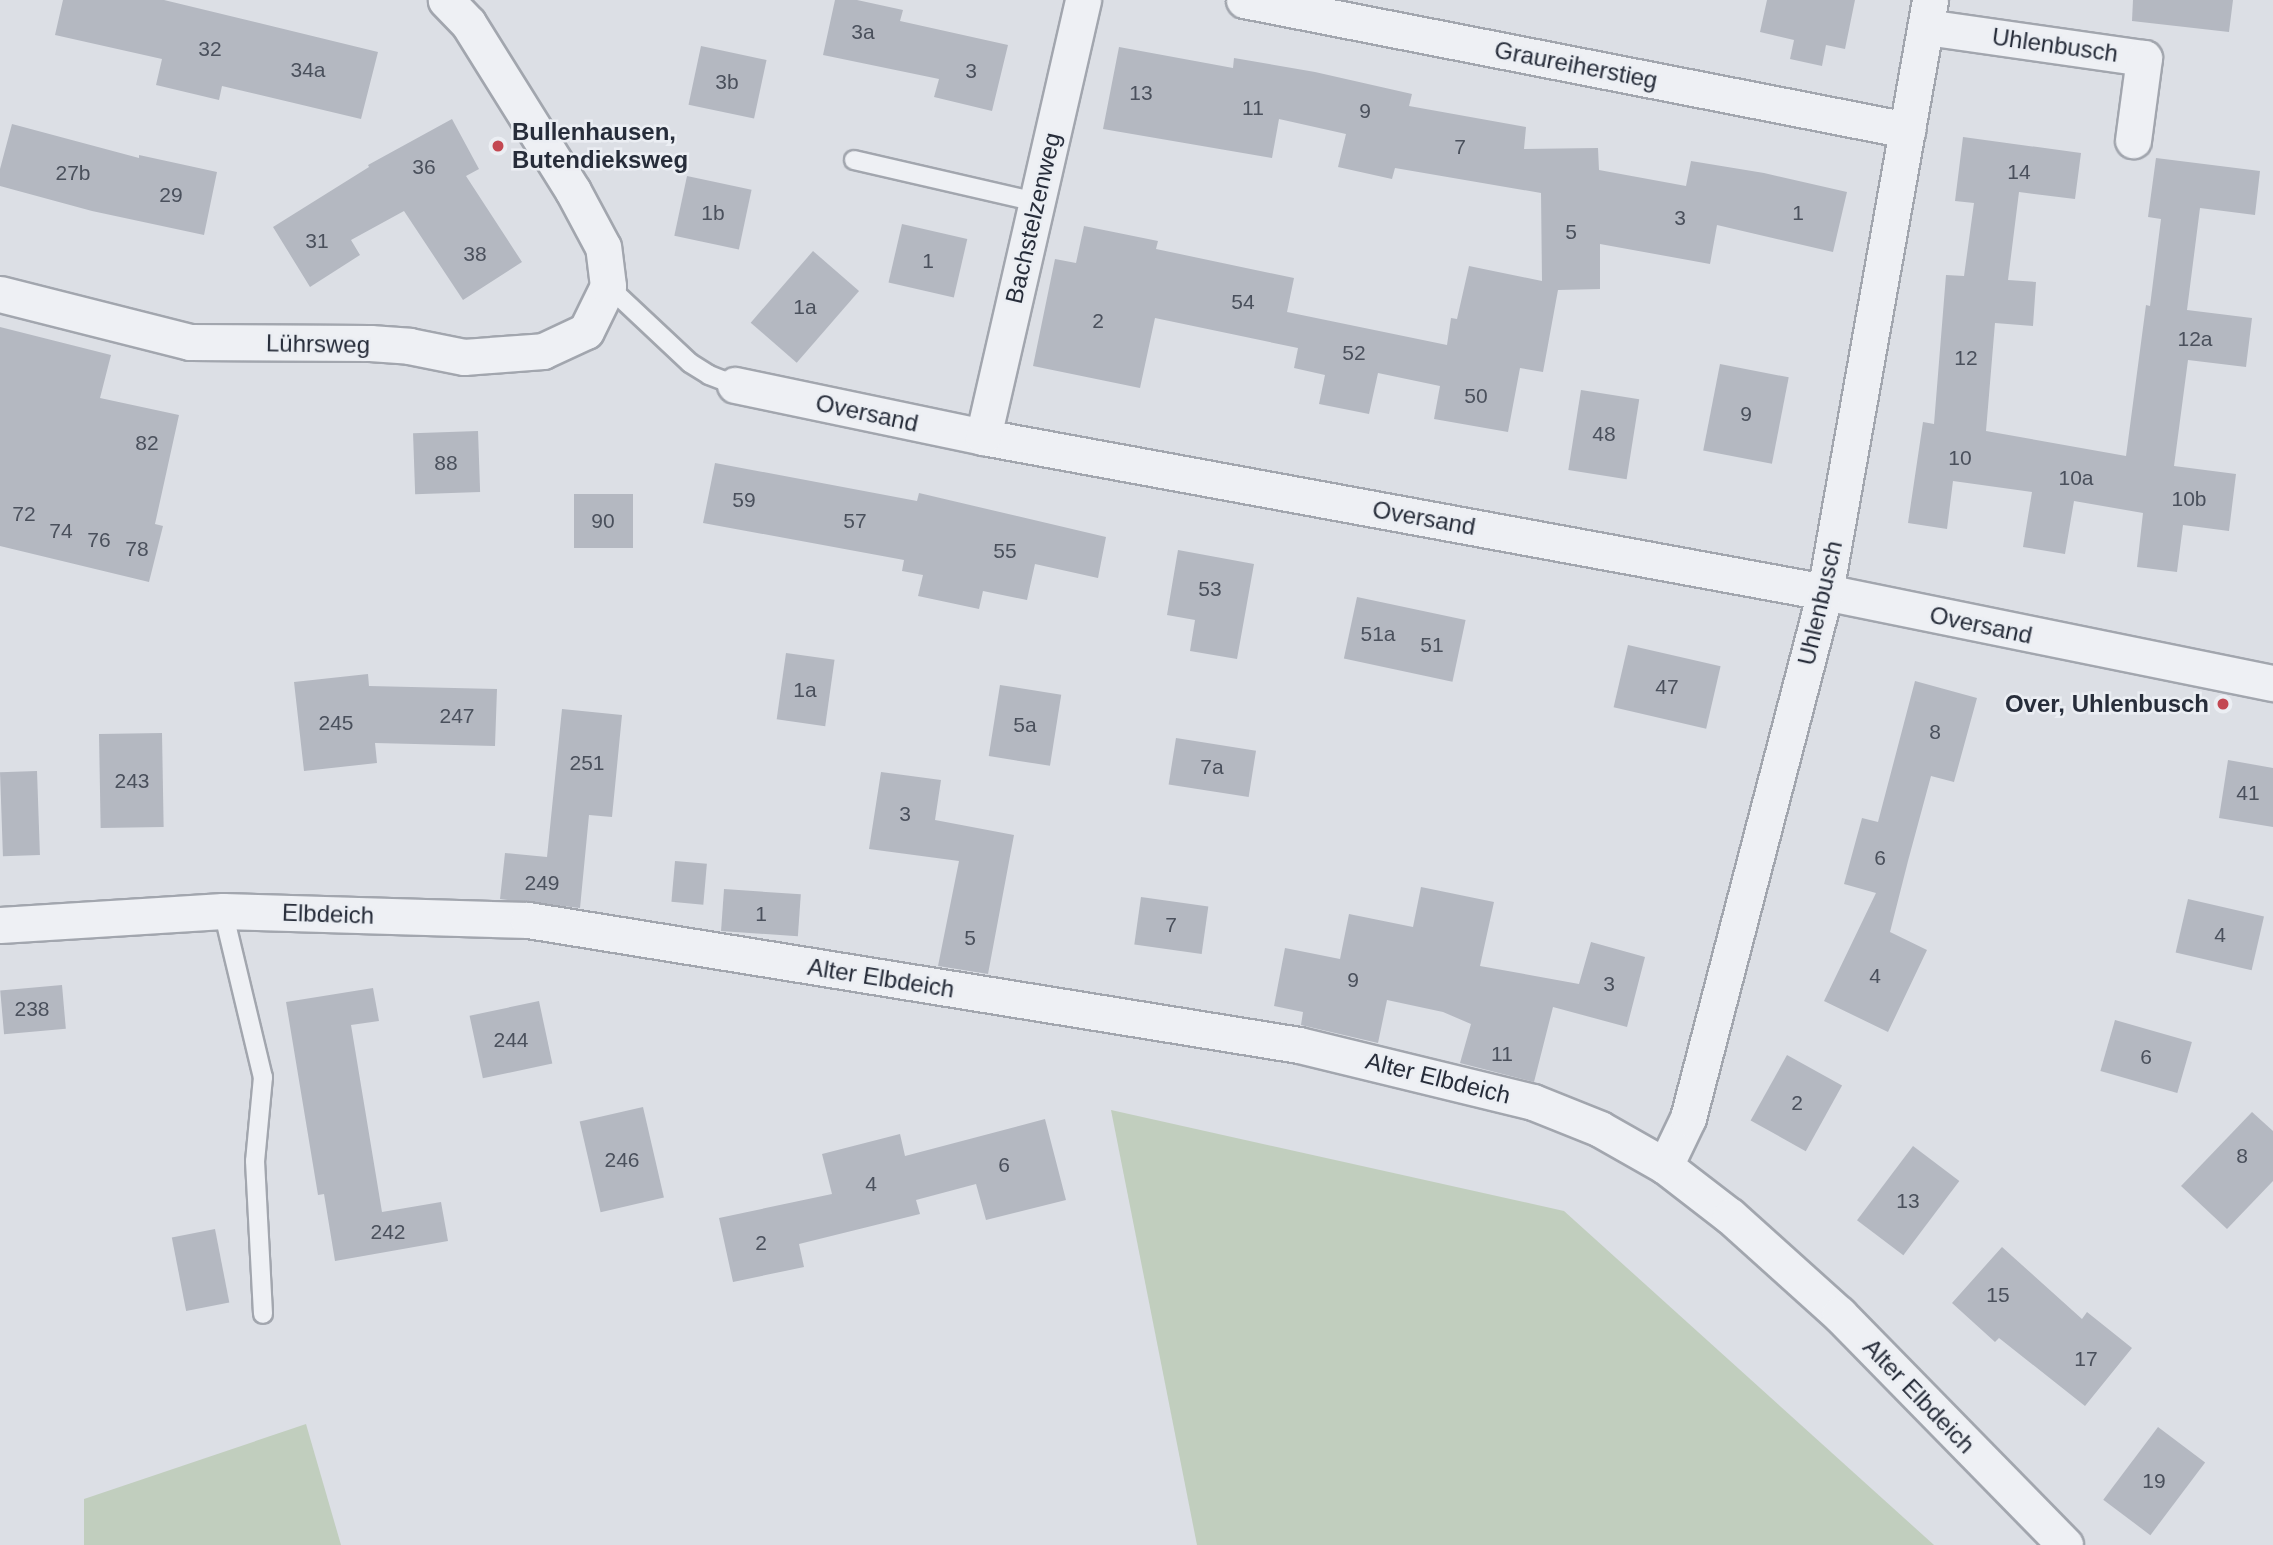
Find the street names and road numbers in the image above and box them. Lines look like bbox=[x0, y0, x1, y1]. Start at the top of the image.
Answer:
street label: Uhlenbusch bbox=[1990, 22, 2120, 68]
street label: Graureiherstieg bbox=[1492, 35, 1660, 95]
street label: Bachstelzenweg bbox=[999, 130, 1067, 306]
street label: Lührsweg bbox=[266, 329, 370, 359]
street label: Oversand bbox=[813, 388, 921, 438]
street label: Oversand bbox=[1370, 495, 1478, 541]
street label: Uhlenbusch bbox=[1792, 538, 1848, 668]
street label: Oversand bbox=[1927, 600, 2035, 650]
street label: Elbdeich bbox=[281, 898, 375, 930]
street label: Alter Elbdeich bbox=[806, 952, 956, 1004]
street label: Alter Elbdeich bbox=[1363, 1046, 1513, 1110]
street label: Alter Elbdeich bbox=[1857, 1333, 1981, 1459]

